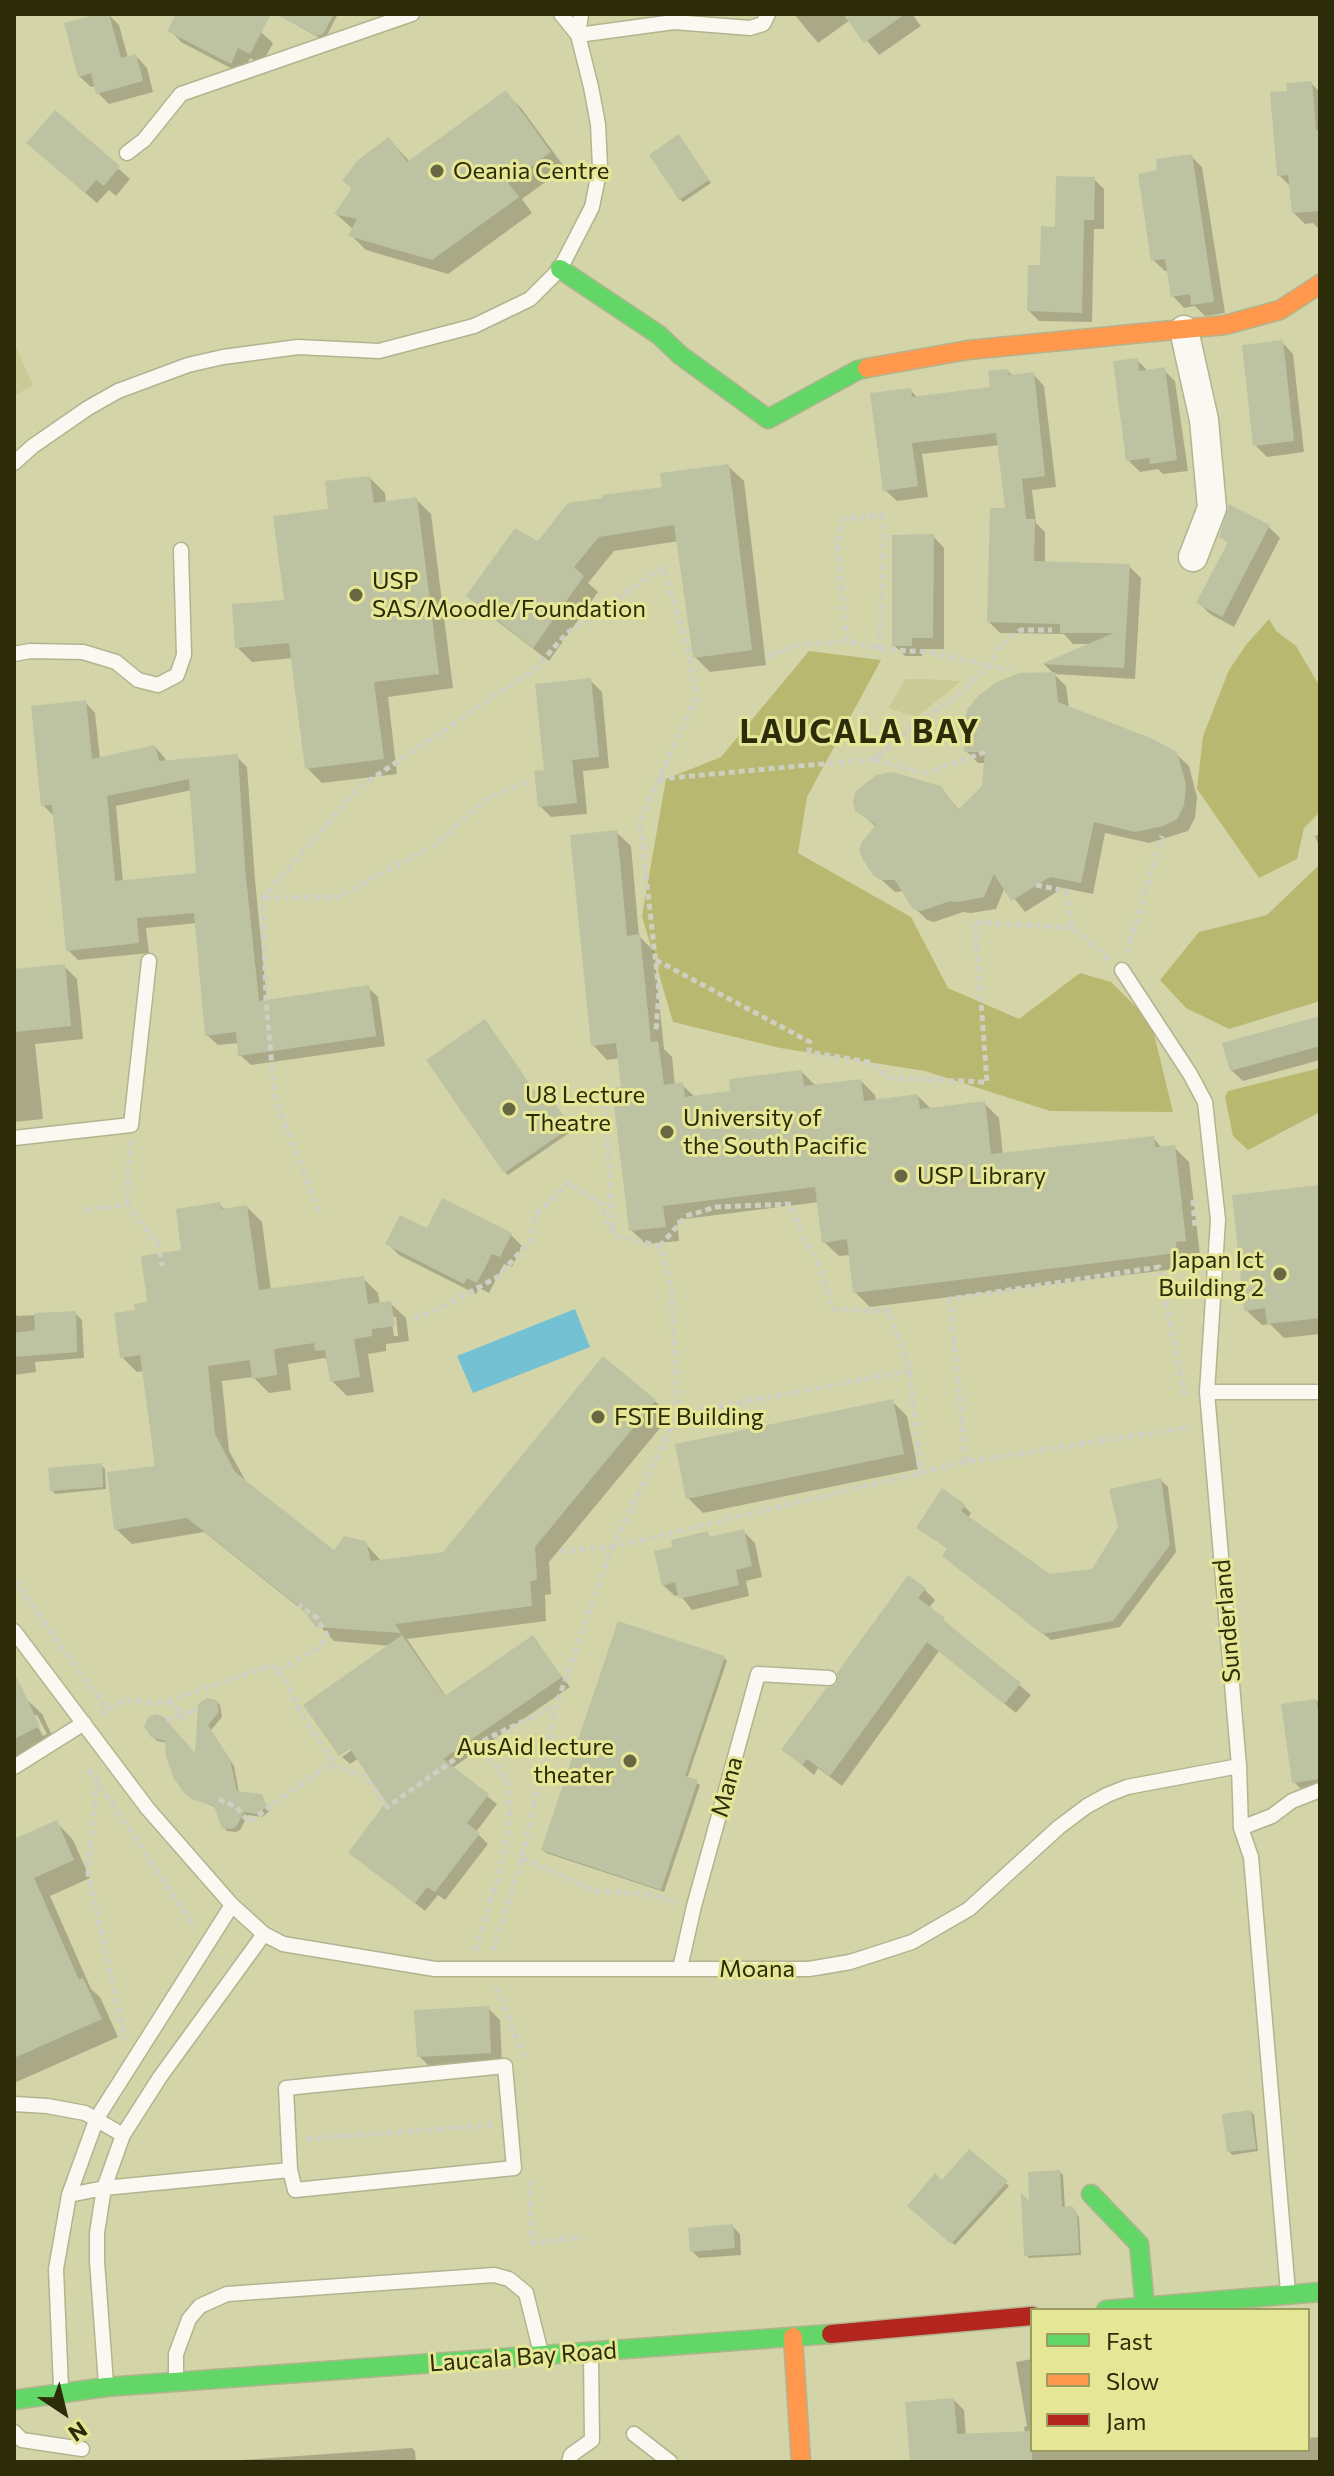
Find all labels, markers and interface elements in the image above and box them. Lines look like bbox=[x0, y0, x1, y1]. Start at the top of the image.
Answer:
place label: Oeania Centre bbox=[453, 157, 609, 185]
marker: Oeania Centre bbox=[428, 162, 446, 180]
place label: USP SAS/Moodle/Foundation bbox=[372, 567, 646, 623]
marker: USP SAS/Moodle/Foundation bbox=[347, 586, 365, 604]
district label: LAUCALA BAY bbox=[739, 713, 981, 751]
place label: U8 Lecture Theatre bbox=[525, 1081, 645, 1137]
marker: U8 Lecture Theatre bbox=[500, 1100, 518, 1118]
place label: University of the South Pacific bbox=[683, 1104, 867, 1160]
marker: University of the South Pacific bbox=[658, 1123, 676, 1141]
place label: USP Library bbox=[917, 1162, 1046, 1190]
marker: USP Library bbox=[892, 1167, 910, 1185]
place label: Japan Ict Building 2 bbox=[1158, 1246, 1264, 1302]
marker: Japan Ict Building 2 bbox=[1271, 1265, 1289, 1283]
place label: FSTE Building bbox=[614, 1403, 764, 1431]
marker: FSTE Building bbox=[589, 1408, 607, 1426]
street label: Sunderland bbox=[1207, 1558, 1247, 1684]
place label: AusAid lecture theater bbox=[456, 1733, 614, 1789]
marker: AusAid lecture theater bbox=[621, 1752, 639, 1770]
street label: Mana bbox=[705, 1754, 749, 1820]
street label: Moana bbox=[719, 1955, 795, 1983]
legend bbox=[1030, 2308, 1310, 2452]
text: Fast bbox=[1106, 2326, 1153, 2355]
street label: Laucala Bay Road bbox=[428, 2336, 618, 2378]
text: Slow bbox=[1106, 2366, 1159, 2395]
north arrow bbox=[24, 2372, 104, 2452]
text: Jam bbox=[1106, 2406, 1146, 2435]
text: N bbox=[64, 2416, 93, 2448]

